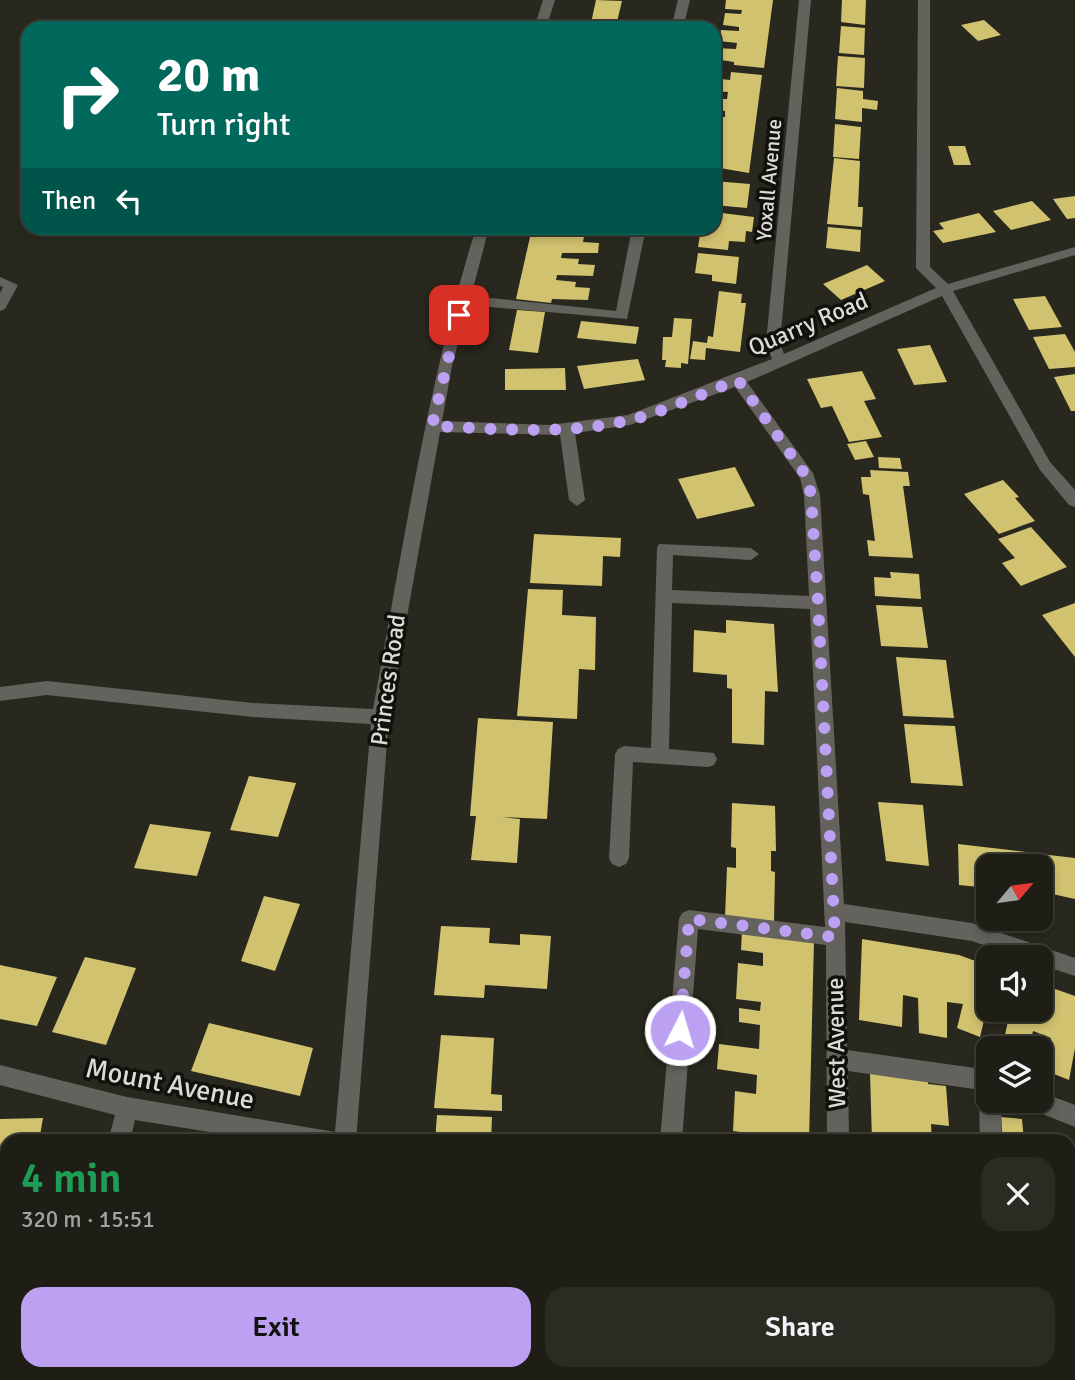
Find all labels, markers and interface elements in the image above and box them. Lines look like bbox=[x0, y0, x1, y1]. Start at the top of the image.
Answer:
text: 20 m bbox=[157, 45, 260, 105]
icon: right bbox=[42, 49, 133, 140]
text: Turn right bbox=[157, 105, 290, 144]
street label: Yoxall Avenue bbox=[751, 118, 787, 242]
icon: left bbox=[110, 182, 148, 220]
text: Then bbox=[42, 185, 96, 217]
pin bbox=[429, 285, 489, 345]
street label: Quarry Road bbox=[744, 285, 872, 363]
icon: arrive bbox=[440, 296, 478, 334]
street label: Princes Road bbox=[364, 612, 412, 748]
north arrow bbox=[976, 854, 1054, 931]
map controls bbox=[976, 854, 1053, 1113]
button: sound bbox=[976, 945, 1053, 1022]
street label: West Avenue bbox=[820, 977, 852, 1109]
position arrow bbox=[643, 993, 717, 1067]
button: layers bbox=[976, 1036, 1053, 1113]
street label: Mount Avenue bbox=[83, 1051, 257, 1117]
text: 4 min bbox=[21, 1153, 122, 1204]
button: close bbox=[981, 1157, 1055, 1231]
text: 320 m · 15:51 bbox=[21, 1205, 155, 1234]
button: Exit bbox=[21, 1287, 531, 1367]
button: Share bbox=[545, 1287, 1055, 1367]

